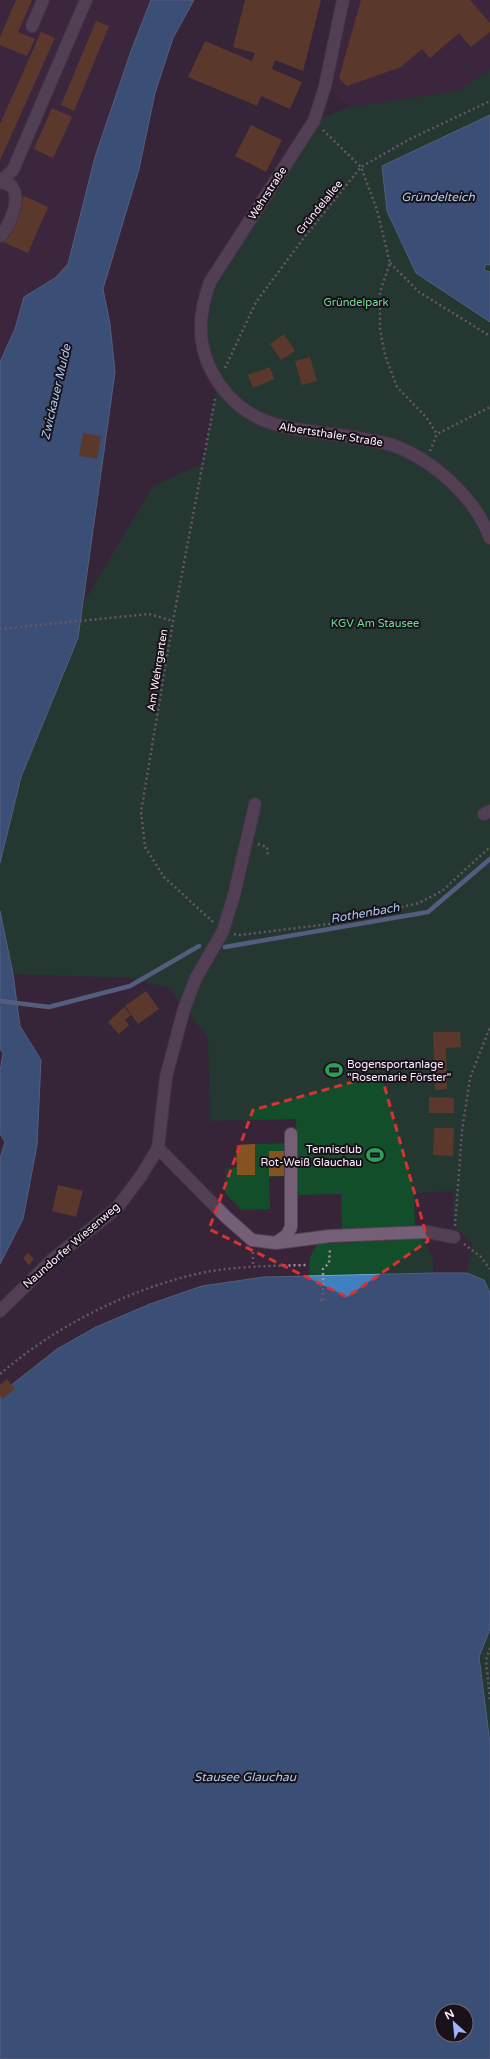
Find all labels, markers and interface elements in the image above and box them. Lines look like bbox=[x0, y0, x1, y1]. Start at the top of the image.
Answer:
street label: Wehrstraße bbox=[245, 164, 289, 222]
street label: Gründelallee bbox=[294, 178, 345, 237]
water label: Gründelteich bbox=[401, 190, 476, 204]
park label: Gründelpark bbox=[323, 296, 389, 309]
water label: Zwickauer Mulde bbox=[38, 342, 74, 441]
street label: Albertsthaler Straße bbox=[278, 420, 384, 449]
park label: KGV Am Stausee bbox=[331, 617, 419, 630]
street label: Am Wehrgarten bbox=[145, 628, 170, 712]
water label: Rothenbach bbox=[329, 900, 401, 926]
place label: Bogensportanlage "Rosemarie Förster" bbox=[347, 1058, 451, 1084]
sports icon: Bogensportanlage "Rosemarie Förster" bbox=[324, 1060, 344, 1080]
place label: Tennisclub Rot-Weiß Glauchau bbox=[260, 1143, 362, 1169]
sports icon: Tennisclub Rot-Weiß Glauchau bbox=[365, 1145, 385, 1165]
street label: Naundorfer Wiesenweg bbox=[21, 1200, 122, 1291]
water label: Stausee Glauchau bbox=[194, 1770, 297, 1784]
north arrow bbox=[434, 2003, 474, 2043]
text: N bbox=[443, 2007, 457, 2022]

